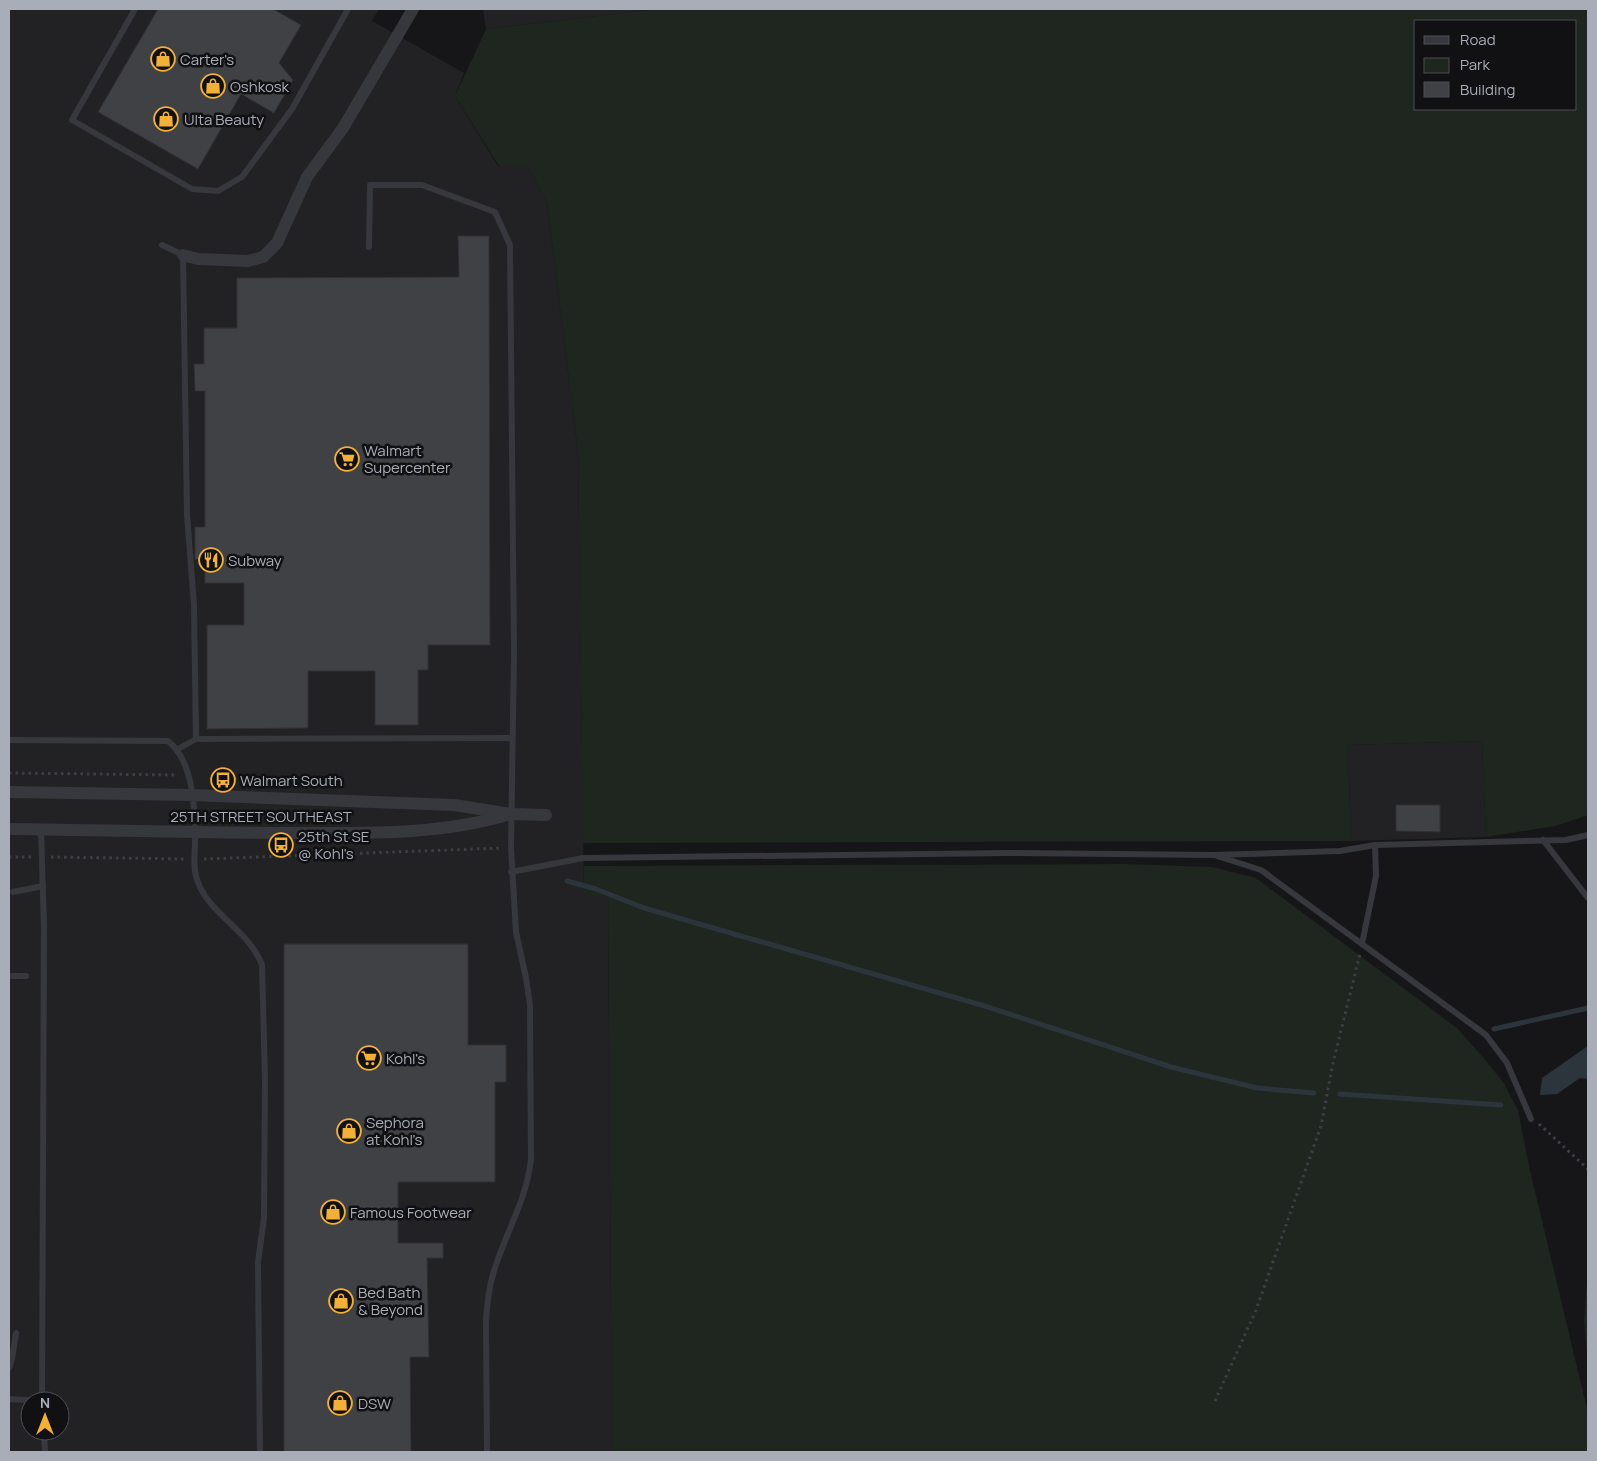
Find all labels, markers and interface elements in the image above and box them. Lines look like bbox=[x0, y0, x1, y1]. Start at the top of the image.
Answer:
legend bbox=[1414, 20, 1577, 110]
text: Road bbox=[1460, 29, 1496, 50]
shop icon: Carter's bbox=[150, 46, 176, 72]
place label: Carter's bbox=[180, 49, 234, 70]
text: Park bbox=[1460, 54, 1490, 75]
shop icon: Oshkosk bbox=[200, 73, 226, 99]
place label: Oshkosk bbox=[230, 76, 290, 97]
text: Building bbox=[1460, 79, 1515, 100]
shop icon: Ulta Beauty bbox=[153, 106, 179, 132]
place label: Ulta Beauty bbox=[184, 109, 264, 130]
place label: Walmart Supercenter bbox=[364, 440, 451, 478]
supermarket icon: Walmart Supercenter bbox=[334, 446, 360, 472]
restaurant icon: Subway bbox=[198, 547, 224, 573]
place label: Subway bbox=[228, 550, 282, 571]
bus stop icon: Walmart South bbox=[210, 767, 236, 793]
place label: Walmart South bbox=[240, 770, 343, 791]
street label: 25TH STREET SOUTHEAST bbox=[170, 806, 352, 827]
place label: 25th St SE @ Kohl's bbox=[298, 826, 369, 864]
bus stop icon: 25th St SE @ Kohl's bbox=[268, 832, 294, 858]
supermarket icon: Kohl's bbox=[356, 1045, 382, 1071]
place label: Kohl's bbox=[386, 1048, 425, 1069]
place label: Sephora at Kohl's bbox=[366, 1112, 424, 1150]
shop icon: Sephora at Kohl's bbox=[336, 1118, 362, 1144]
shop icon: Famous Footwear bbox=[320, 1199, 346, 1225]
place label: Famous Footwear bbox=[350, 1202, 472, 1223]
place label: Bed Bath & Beyond bbox=[358, 1282, 423, 1320]
shop icon: Bed Bath & Beyond bbox=[328, 1288, 354, 1314]
shop icon: DSW bbox=[327, 1390, 353, 1416]
north arrow bbox=[20, 1391, 70, 1441]
text: N bbox=[40, 1393, 50, 1412]
place label: DSW bbox=[358, 1393, 391, 1414]

